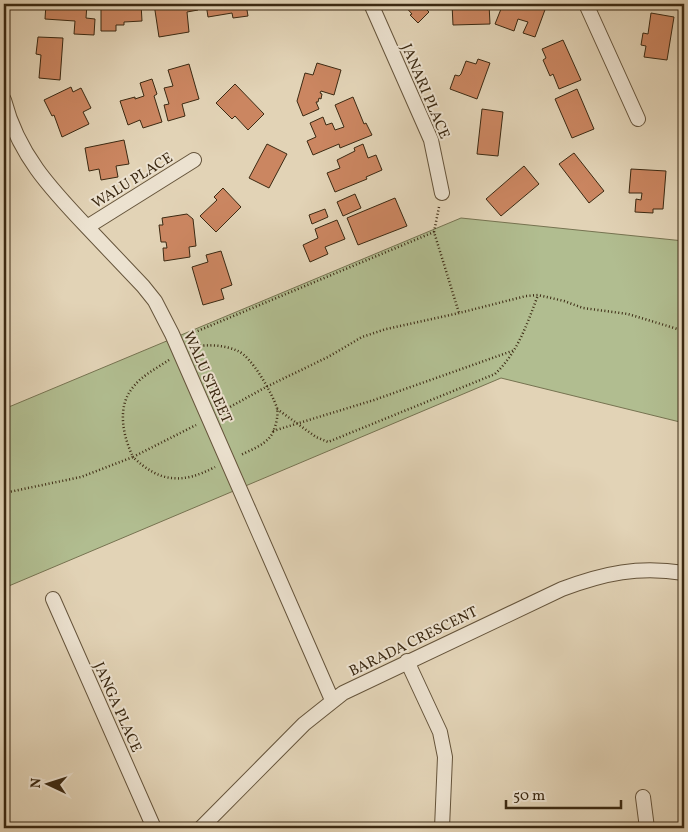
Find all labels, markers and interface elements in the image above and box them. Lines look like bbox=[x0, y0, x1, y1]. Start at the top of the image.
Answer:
street label: JANARI PLACE bbox=[395, 41, 454, 142]
street label: WALU PLACE bbox=[88, 148, 177, 215]
street label: WALU STREET bbox=[177, 328, 236, 427]
street label: BARADA CRESCENT bbox=[346, 602, 482, 683]
street label: JANGA PLACE bbox=[87, 659, 146, 756]
north arrow bbox=[22, 760, 72, 810]
text: N bbox=[27, 777, 46, 789]
scale bar bbox=[506, 777, 620, 809]
text: 50 m bbox=[513, 786, 545, 807]

